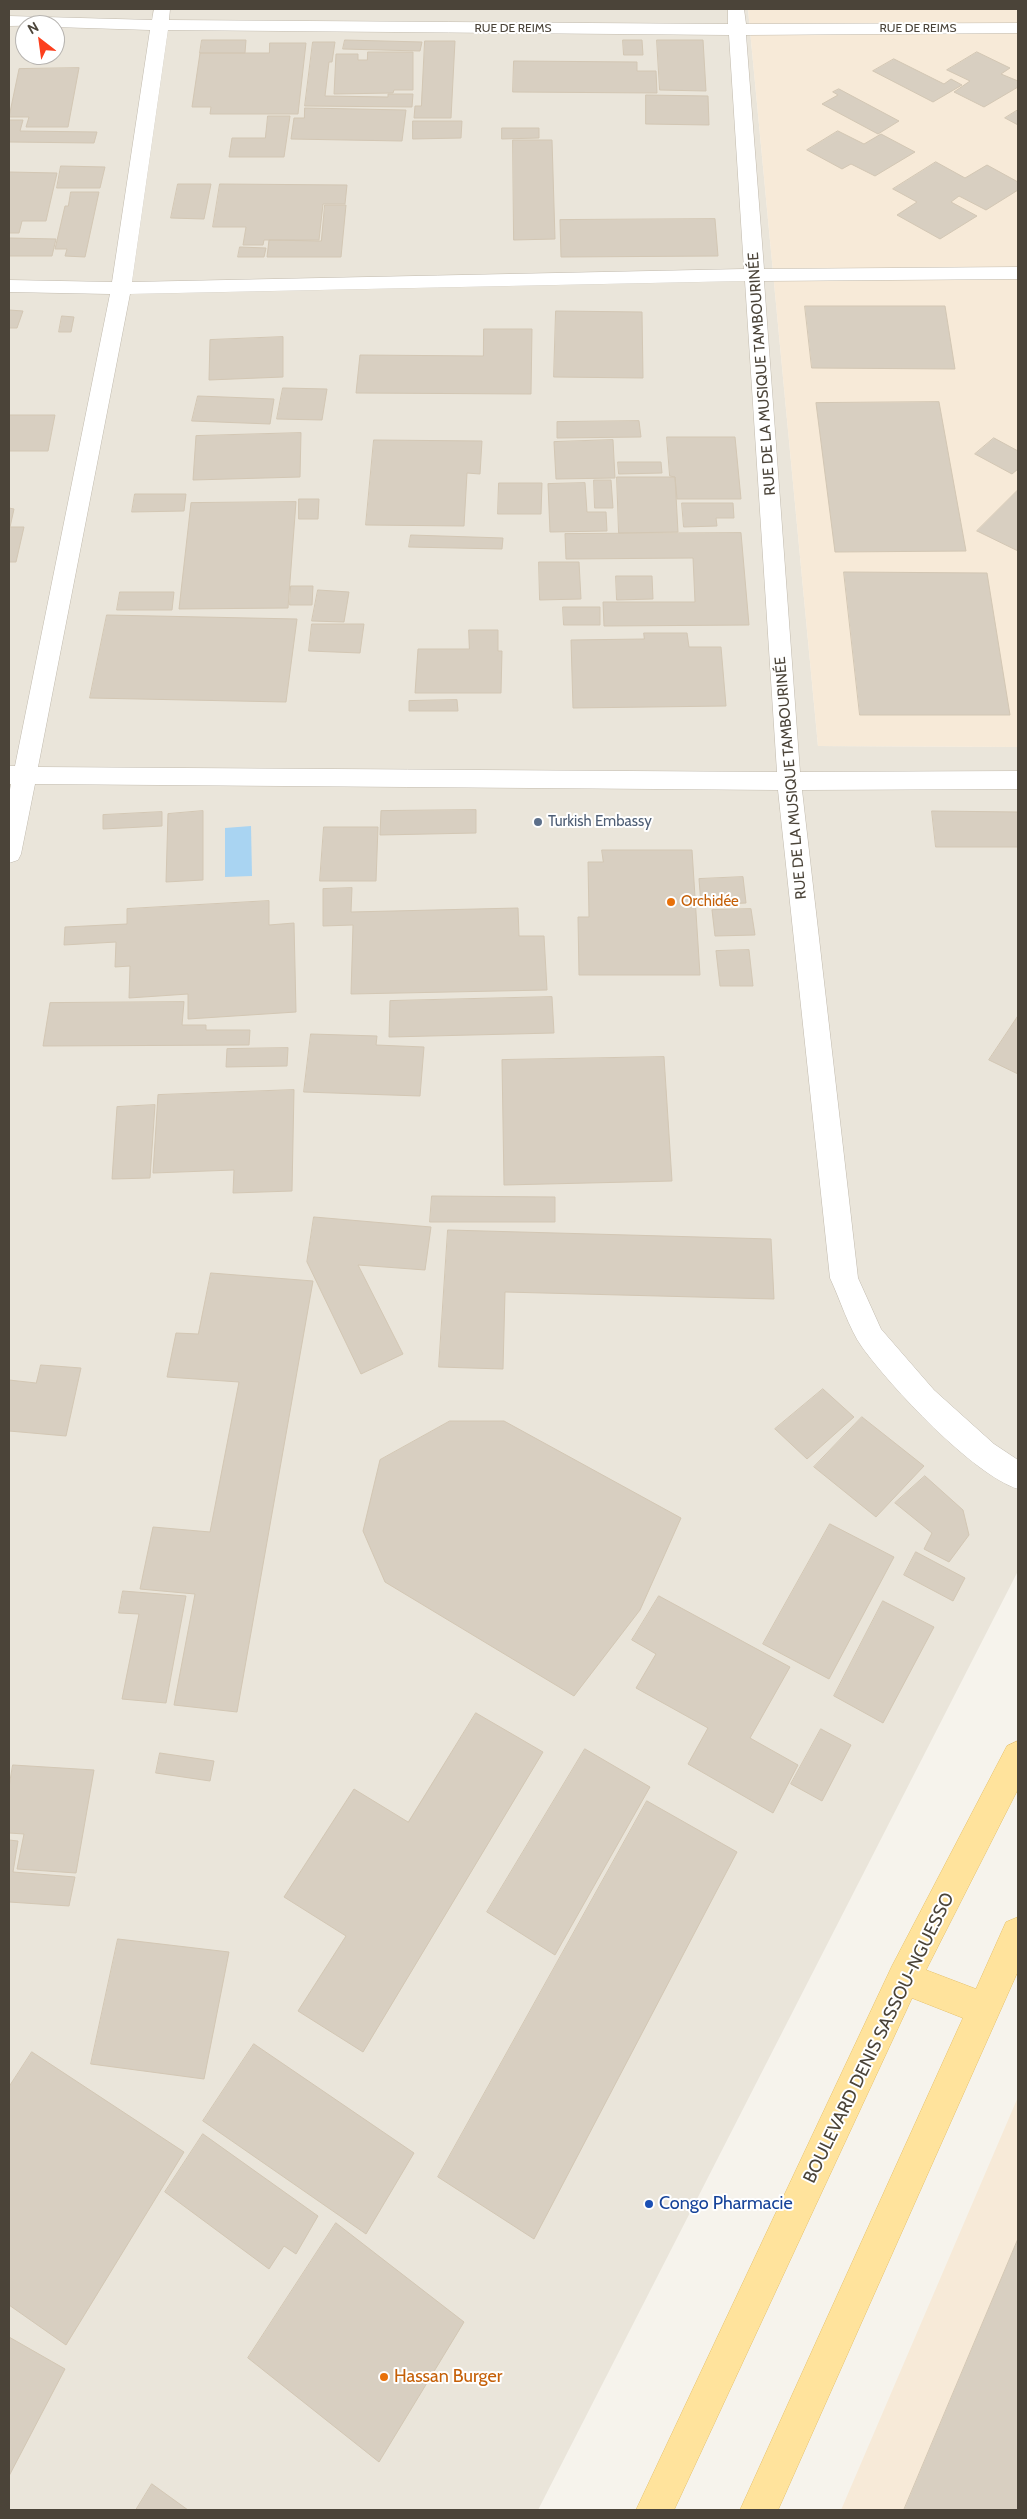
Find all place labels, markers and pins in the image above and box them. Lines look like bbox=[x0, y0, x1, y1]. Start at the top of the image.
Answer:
place label: Turkish Embassy bbox=[548, 813, 652, 831]
marker: Turkish Embassy bbox=[532, 816, 544, 828]
place label: Orchidée bbox=[681, 893, 739, 911]
marker: Orchidée bbox=[665, 896, 677, 908]
place label: Congo Pharmacie bbox=[659, 2193, 793, 2215]
marker: Congo Pharmacie bbox=[643, 2198, 655, 2210]
place label: Hassan Burger bbox=[394, 2366, 502, 2388]
marker: Hassan Burger bbox=[378, 2371, 390, 2383]

